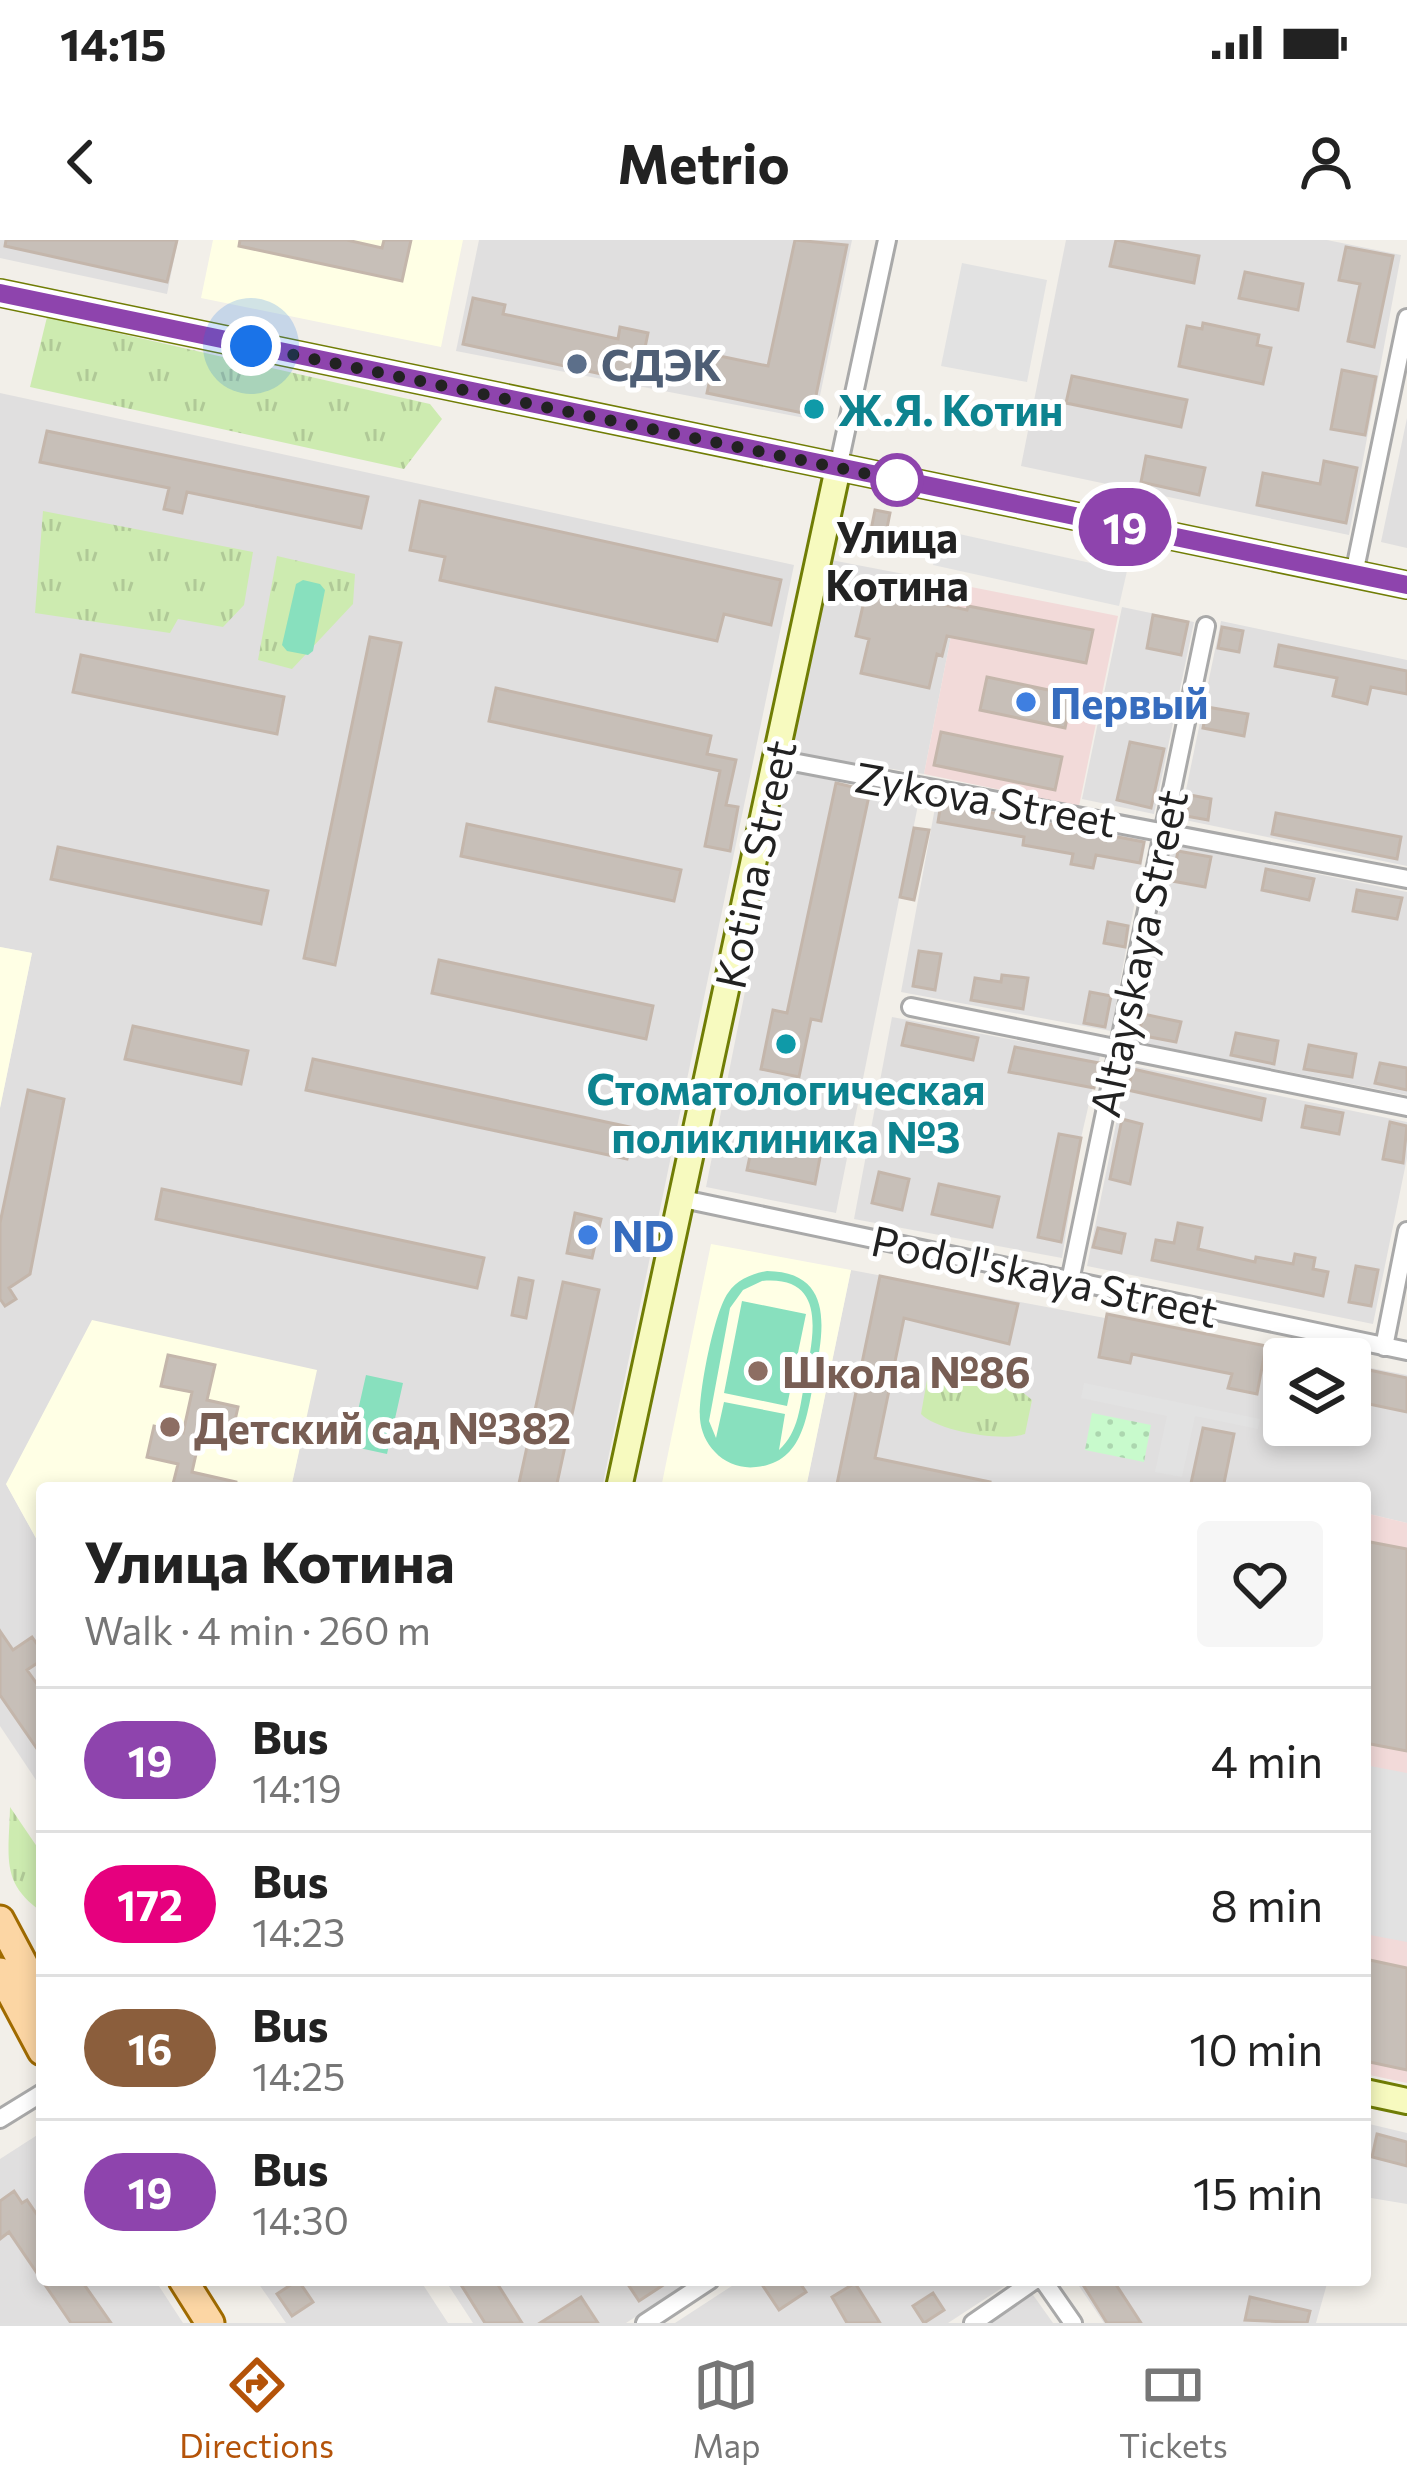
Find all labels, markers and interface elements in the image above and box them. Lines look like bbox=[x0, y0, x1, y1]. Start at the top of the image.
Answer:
text: 14:15 bbox=[60, 15, 166, 70]
icon: back bbox=[48, 129, 114, 195]
text: Metrio bbox=[617, 129, 790, 195]
icon: person bbox=[1293, 129, 1359, 195]
your location bbox=[221, 316, 281, 376]
place label: СДЭК bbox=[601, 338, 722, 390]
marker: СДЭК bbox=[564, 351, 590, 377]
place label: Ж.Я. Котин bbox=[838, 383, 1063, 435]
marker: Ж.Я. Котин bbox=[801, 396, 827, 422]
marker: Улица Котина bbox=[872, 455, 922, 505]
line badge: 19 bbox=[1071, 488, 1179, 566]
text: 19 bbox=[1103, 501, 1147, 553]
place label: Улица Котина bbox=[825, 510, 969, 610]
place label: Первый bbox=[1050, 676, 1209, 728]
marker: Первый bbox=[1013, 689, 1039, 715]
street label: Kotina Street bbox=[702, 735, 806, 993]
street label: Zykova Street bbox=[851, 749, 1121, 847]
street label: Altayskaya Street bbox=[1077, 785, 1197, 1121]
marker: Стоматологическая поликлиника №3 bbox=[773, 1031, 799, 1057]
place label: Стоматологическая поликлиника №3 bbox=[587, 1062, 985, 1162]
place label: ND bbox=[612, 1209, 674, 1261]
street label: Podol'skaya Street bbox=[867, 1213, 1223, 1337]
marker: ND bbox=[575, 1222, 601, 1248]
map controls bbox=[1263, 1338, 1371, 1446]
button: layers bbox=[1263, 1338, 1371, 1446]
place label: Школа №86 bbox=[782, 1345, 1031, 1397]
marker: Школа №86 bbox=[745, 1358, 771, 1384]
place label: Детский сад №382 bbox=[194, 1401, 571, 1453]
marker: Детский сад №382 bbox=[157, 1414, 183, 1440]
button: heart bbox=[1197, 1521, 1323, 1647]
text: Улица Котина bbox=[84, 1525, 455, 1595]
text: Walk · 4 min · 260 m bbox=[84, 1605, 431, 1653]
text: Bus bbox=[252, 1708, 328, 1763]
text: 4 min bbox=[1211, 1732, 1323, 1787]
text: 19 bbox=[128, 1734, 172, 1786]
text: 14:19 bbox=[252, 1763, 342, 1811]
text: Bus bbox=[252, 1852, 328, 1907]
text: 8 min bbox=[1210, 1876, 1323, 1931]
text: 172 bbox=[117, 1878, 183, 1930]
text: 14:23 bbox=[252, 1907, 345, 1955]
text: Bus bbox=[252, 1996, 328, 2051]
text: 10 min bbox=[1189, 2020, 1323, 2075]
text: 16 bbox=[128, 2022, 172, 2074]
text: 14:25 bbox=[252, 2051, 345, 2099]
text: Bus bbox=[252, 2140, 328, 2195]
text: 15 min bbox=[1193, 2164, 1323, 2219]
text: 19 bbox=[128, 2166, 172, 2218]
text: 14:30 bbox=[252, 2195, 349, 2243]
tab: Directions bbox=[179, 2352, 334, 2465]
tab: Map bbox=[692, 2352, 761, 2465]
tab: Tickets bbox=[1119, 2352, 1228, 2465]

